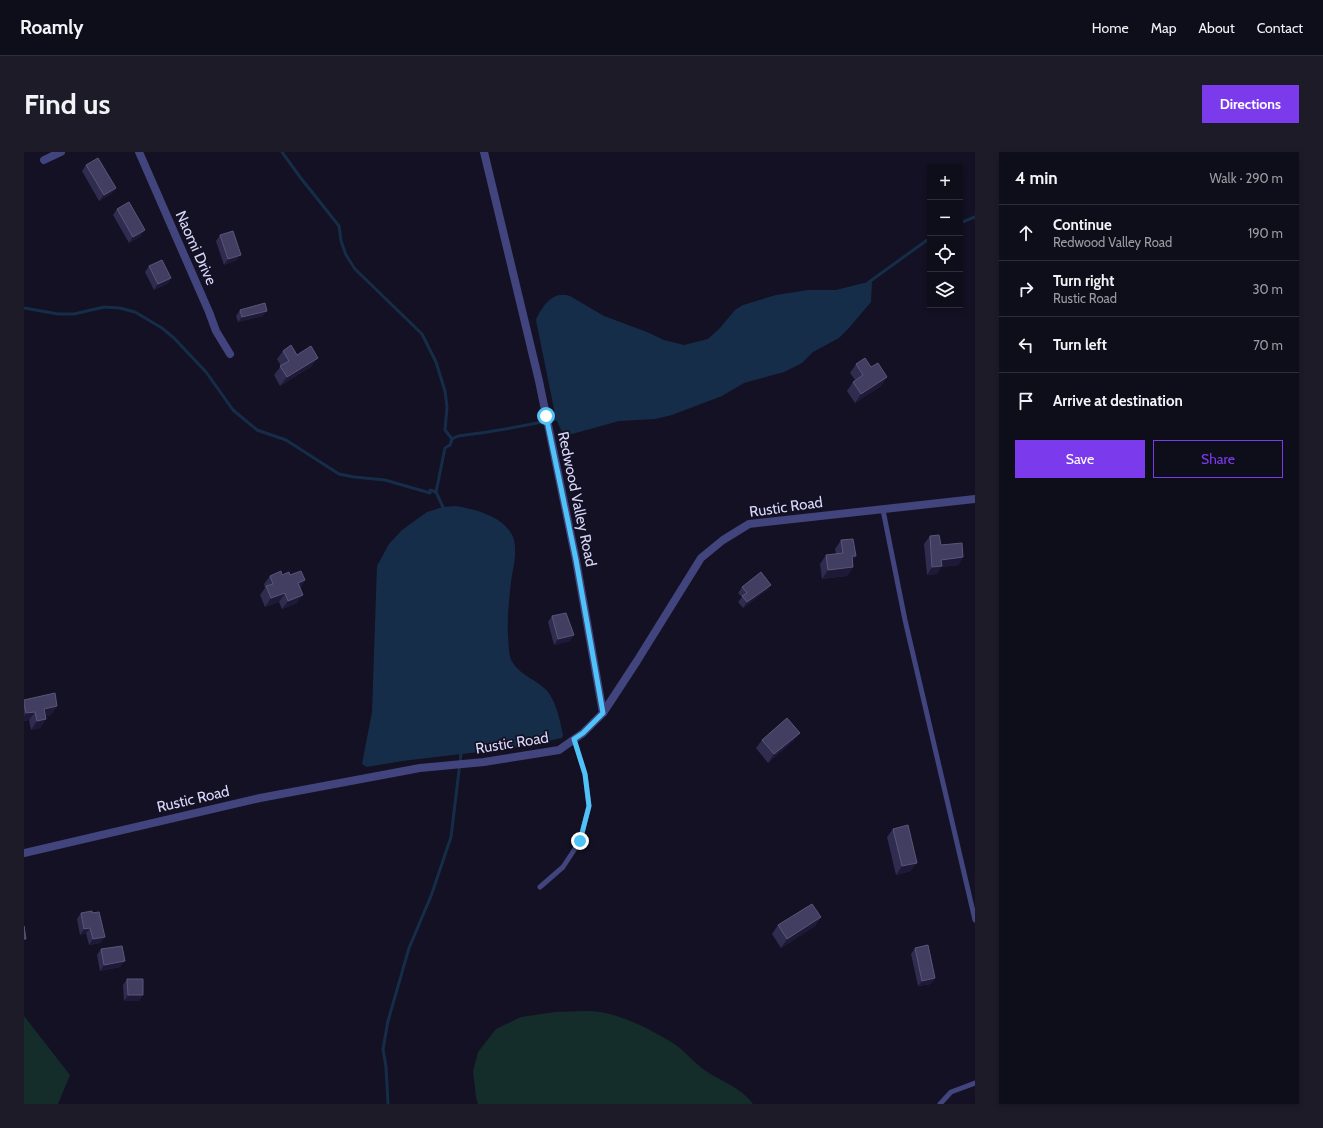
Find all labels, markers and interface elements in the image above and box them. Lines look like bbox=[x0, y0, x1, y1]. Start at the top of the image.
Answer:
text: Roamly bbox=[20, 16, 83, 39]
text: Home bbox=[1092, 19, 1129, 37]
text: Map bbox=[1151, 19, 1176, 37]
text: About bbox=[1198, 19, 1235, 37]
text: Contact bbox=[1257, 19, 1303, 37]
button: Directions bbox=[1202, 85, 1299, 123]
text: Find us bbox=[24, 87, 110, 121]
map controls bbox=[927, 164, 963, 308]
button: + bbox=[927, 164, 963, 200]
text: 4 min bbox=[1015, 168, 1058, 188]
text: Walk · 290 m bbox=[1210, 170, 1283, 186]
button: − bbox=[927, 200, 963, 236]
street label: Naomi Drive bbox=[172, 208, 220, 288]
text: Continue bbox=[1053, 216, 1112, 234]
icon: ahead bbox=[1015, 222, 1037, 244]
text: 190 m bbox=[1248, 225, 1283, 241]
text: Redwood Valley Road bbox=[1053, 234, 1172, 250]
button: locate bbox=[927, 236, 963, 272]
button: layers bbox=[927, 272, 963, 308]
text: Turn right bbox=[1053, 272, 1114, 290]
icon: right bbox=[1015, 278, 1037, 300]
text: 30 m bbox=[1253, 281, 1283, 297]
text: Rustic Road bbox=[1053, 290, 1117, 306]
icon: left bbox=[1015, 334, 1037, 356]
text: Turn left bbox=[1053, 336, 1107, 354]
text: 70 m bbox=[1253, 337, 1283, 353]
icon: arrive bbox=[1015, 390, 1037, 412]
text: Arrive at destination bbox=[1053, 392, 1183, 410]
route start bbox=[537, 407, 555, 425]
street label: Redwood Valley Road bbox=[554, 430, 600, 568]
button: Save bbox=[1015, 440, 1145, 478]
button: Share bbox=[1153, 440, 1283, 478]
street label: Rustic Road bbox=[748, 493, 824, 521]
street label: Rustic Road bbox=[474, 728, 550, 758]
street label: Rustic Road bbox=[155, 782, 231, 816]
route end bbox=[571, 832, 589, 850]

